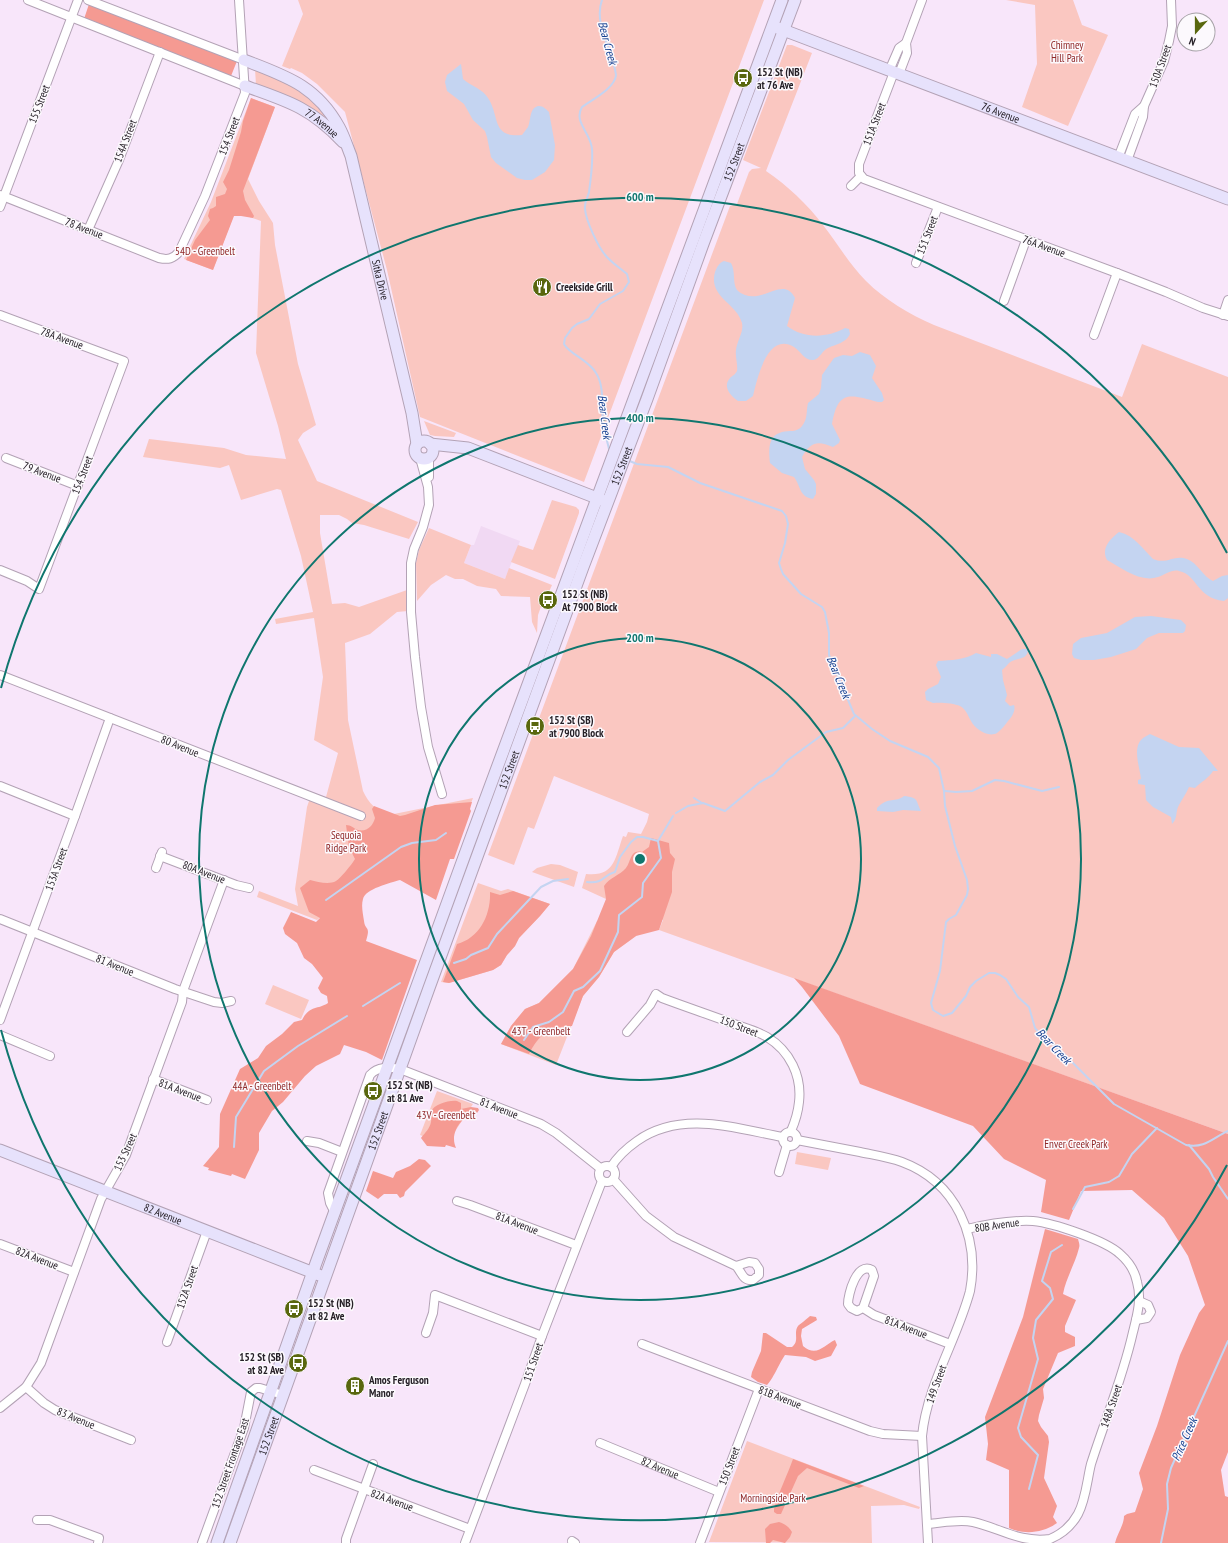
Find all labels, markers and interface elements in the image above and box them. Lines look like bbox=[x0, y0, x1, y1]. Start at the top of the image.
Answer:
north arrow bbox=[1176, 12, 1216, 52]
water label: Bear Creek bbox=[595, 20, 621, 68]
text: N bbox=[1187, 34, 1198, 49]
park label: Chimney Hill Park bbox=[1051, 38, 1084, 65]
street label: 150A Street bbox=[1146, 43, 1174, 89]
place label: 152 St (NB) at 76 Ave bbox=[757, 65, 803, 92]
bus stop icon: 152 St (NB) at 76 Ave bbox=[732, 67, 754, 89]
street label: 155 Street bbox=[25, 83, 53, 125]
street label: 76 Avenue bbox=[979, 99, 1022, 126]
street label: 151A Street bbox=[859, 101, 889, 147]
street label: 77 Avenue bbox=[302, 105, 342, 141]
street label: 154 Street bbox=[215, 115, 243, 157]
street label: 154A Street bbox=[110, 118, 140, 164]
street label: 152 Street bbox=[720, 141, 747, 183]
text: 600 m bbox=[626, 189, 654, 204]
street label: 78 Avenue bbox=[63, 214, 105, 242]
street label: 151 Street bbox=[913, 214, 941, 256]
street label: 76A Avenue bbox=[1021, 232, 1068, 260]
park label: 54D - Greenbelt bbox=[175, 244, 235, 258]
street label: Sitka Drive bbox=[369, 258, 392, 302]
restaurant icon: Creekside Grill bbox=[531, 276, 553, 298]
place label: Creekside Grill bbox=[556, 280, 613, 294]
street label: 78A Avenue bbox=[39, 324, 86, 352]
water label: Bear Creek bbox=[595, 394, 615, 441]
text: 400 m bbox=[626, 410, 654, 425]
street label: 152 Street bbox=[608, 445, 635, 487]
street label: 154 Street bbox=[68, 454, 96, 496]
street label: 79 Avenue bbox=[21, 458, 63, 486]
place label: 152 St (NB) At 7900 Block bbox=[561, 587, 618, 614]
bus stop icon: 152 St (NB) At 7900 Block bbox=[537, 589, 559, 611]
text: 200 m bbox=[626, 630, 654, 645]
water label: Bear Creek bbox=[824, 654, 855, 702]
place label: 152 St (SB) at 7900 Block bbox=[549, 713, 604, 740]
bus stop icon: 152 St (SB) at 7900 Block bbox=[524, 715, 546, 737]
street label: 80 Avenue bbox=[159, 732, 201, 760]
street label: 152 Street bbox=[495, 749, 522, 791]
park label: Sequoia Ridge Park bbox=[326, 828, 367, 855]
street label: 153A Street bbox=[42, 846, 70, 892]
centre of rings bbox=[633, 852, 647, 866]
street label: 80A Avenue bbox=[181, 857, 228, 887]
street label: 81 Avenue bbox=[94, 951, 136, 979]
street label: 150 Street bbox=[718, 1012, 760, 1040]
park label: 43T - Greenbelt bbox=[512, 1024, 570, 1038]
water label: Bear Creek bbox=[1033, 1025, 1076, 1068]
street label: 81A Avenue bbox=[157, 1075, 204, 1105]
place label: 152 St (NB) at 81 Ave bbox=[387, 1078, 433, 1105]
park label: 44A - Greenbelt bbox=[233, 1079, 291, 1093]
bus stop icon: 152 St (NB) at 81 Ave bbox=[362, 1080, 384, 1102]
street label: 81 Avenue bbox=[478, 1094, 520, 1122]
park label: 43V - Greenbelt bbox=[417, 1108, 475, 1122]
street label: 152 Street bbox=[364, 1110, 391, 1152]
street label: 153 Street bbox=[110, 1131, 140, 1173]
park label: Enver Creek Park bbox=[1044, 1137, 1108, 1151]
street label: 82 Avenue bbox=[142, 1200, 184, 1228]
street label: 81A Avenue bbox=[494, 1208, 541, 1238]
street label: 80B Avenue bbox=[974, 1215, 1021, 1235]
street label: 82A Avenue bbox=[14, 1243, 61, 1273]
street label: 152A Street bbox=[173, 1264, 201, 1310]
place label: 152 St (NB) at 82 Ave bbox=[308, 1296, 354, 1323]
bus stop icon: 152 St (NB) at 82 Ave bbox=[283, 1298, 305, 1320]
street label: 81A Avenue bbox=[883, 1312, 930, 1342]
street label: 151 Street bbox=[520, 1341, 546, 1383]
place label: 152 St (SB) at 82 Ave bbox=[239, 1350, 284, 1377]
bus stop icon: 152 St (SB) at 82 Ave bbox=[287, 1352, 309, 1374]
street label: 149 Street bbox=[923, 1363, 949, 1405]
place label: Amos Ferguson Manor bbox=[368, 1373, 429, 1400]
building icon: Amos Ferguson Manor bbox=[344, 1375, 366, 1397]
street label: 81B Avenue bbox=[757, 1382, 804, 1412]
street label: 148A Street bbox=[1097, 1383, 1125, 1429]
street label: 83 Avenue bbox=[55, 1404, 97, 1432]
street label: 152 Street bbox=[255, 1414, 282, 1457]
water label: Price Creek bbox=[1168, 1414, 1201, 1463]
street label: 152 Street Frontage East bbox=[208, 1416, 252, 1510]
street label: 150 Street bbox=[715, 1445, 743, 1487]
street label: 82 Avenue bbox=[639, 1454, 682, 1482]
street label: 82A Avenue bbox=[369, 1486, 416, 1514]
park label: Morningside Park bbox=[740, 1491, 807, 1505]

